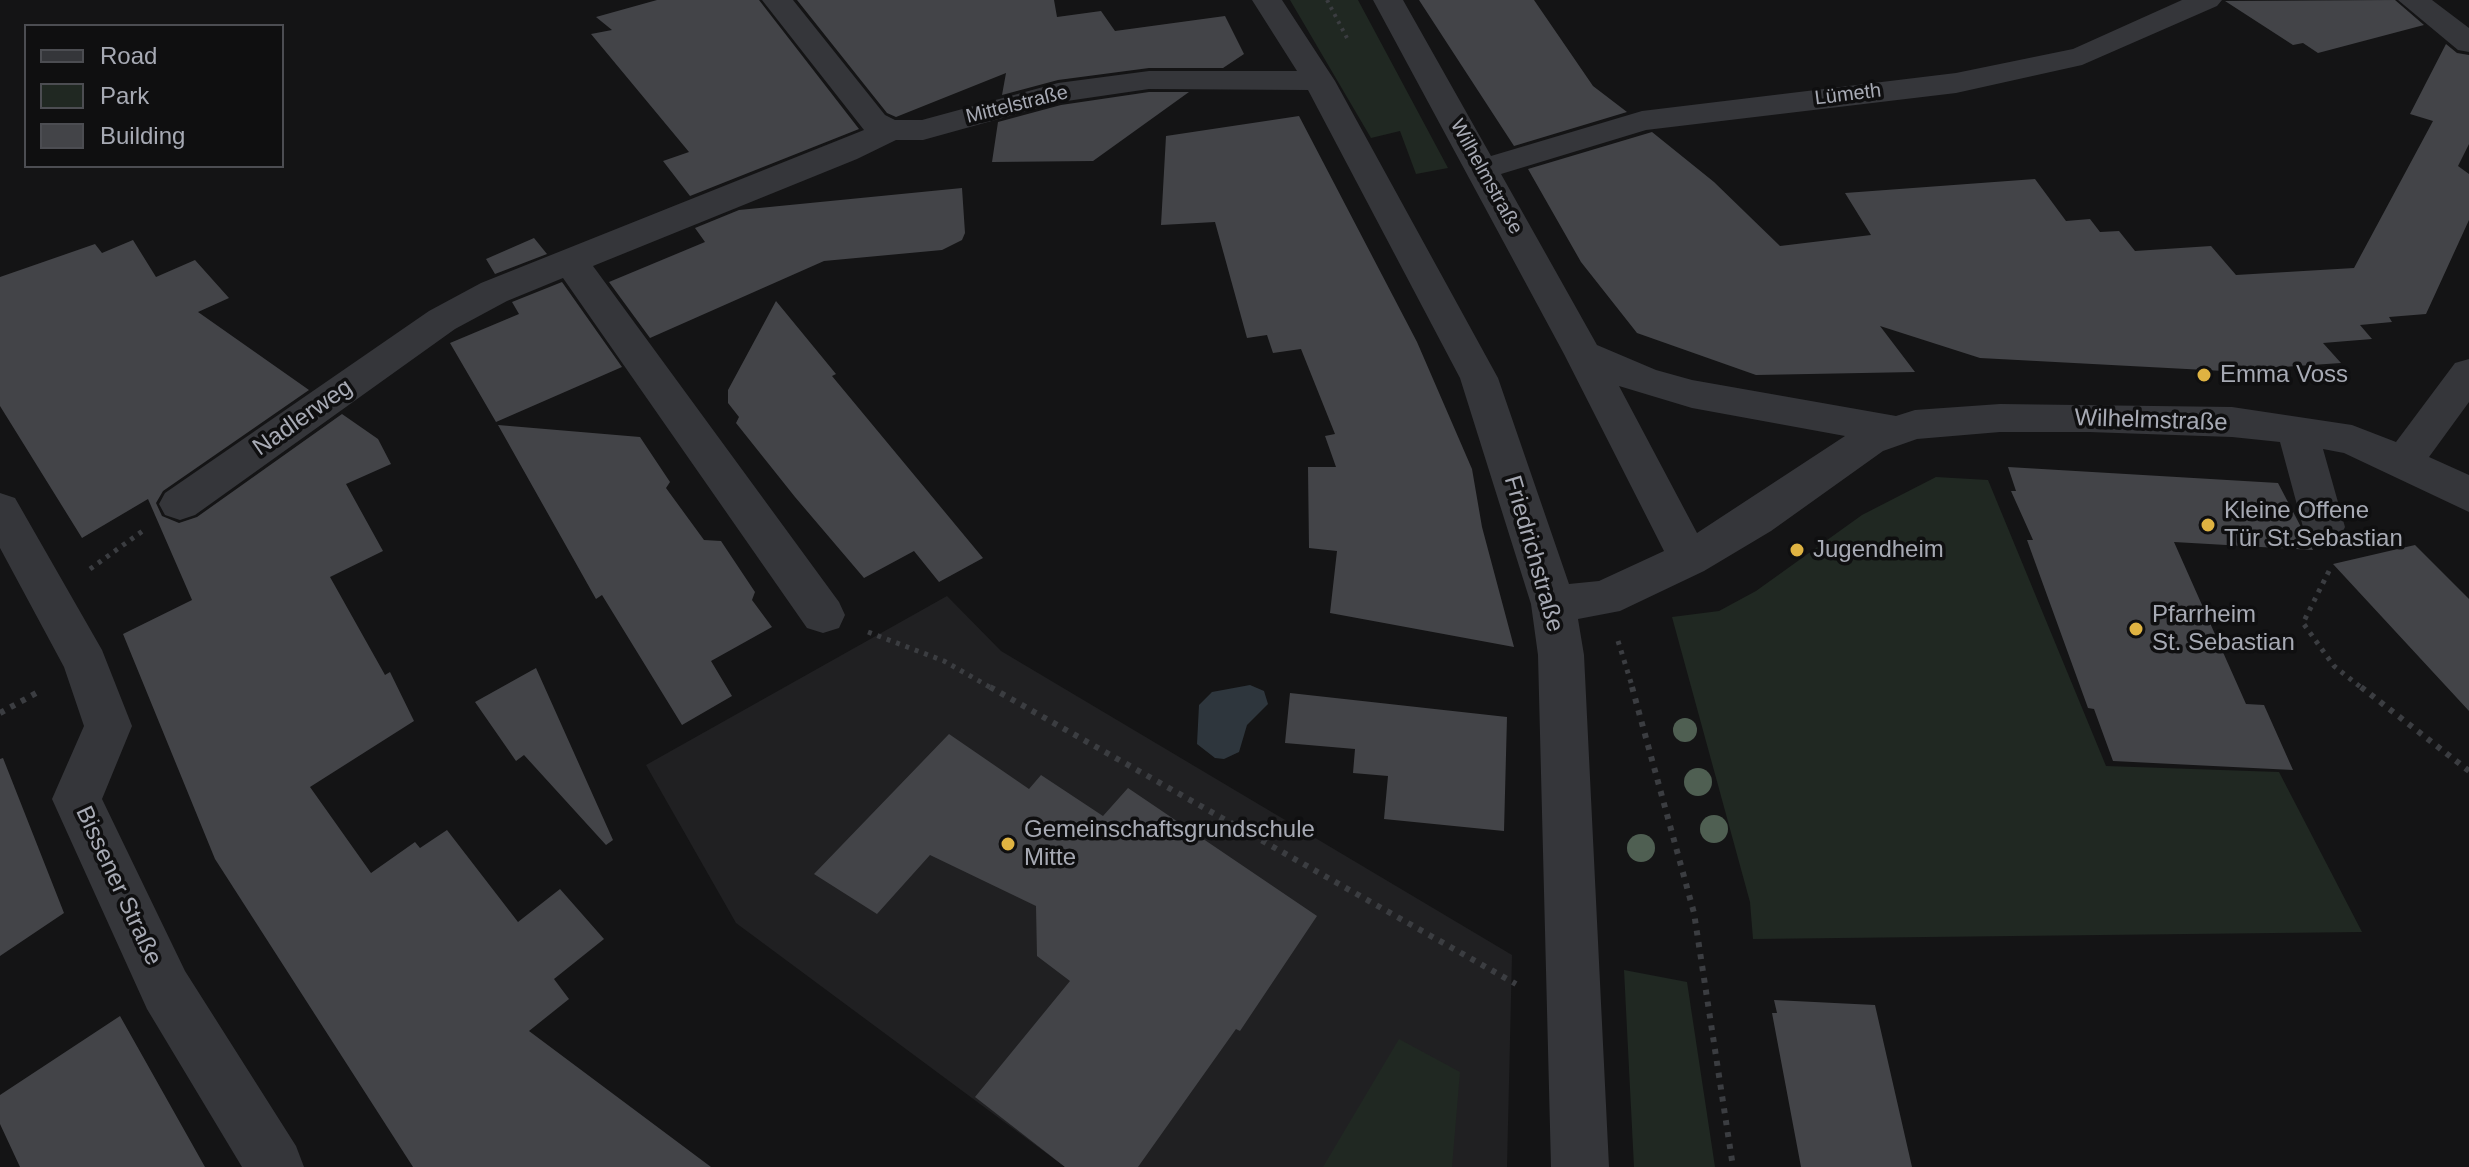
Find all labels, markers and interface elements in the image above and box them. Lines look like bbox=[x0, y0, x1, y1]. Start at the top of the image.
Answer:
legend bbox=[24, 24, 284, 168]
text: Road bbox=[100, 42, 157, 69]
street label: Lümeth bbox=[1813, 79, 1883, 111]
street label: Mittelstraße bbox=[963, 81, 1071, 129]
text: Park bbox=[100, 82, 149, 109]
street label: Wilhelmstraße bbox=[1445, 115, 1527, 239]
text: Building bbox=[100, 122, 185, 149]
place label: Emma Voss bbox=[2220, 361, 2348, 389]
marker: Emma Voss bbox=[2195, 366, 2213, 384]
street label: Nadlerweg bbox=[248, 373, 358, 463]
street label: Wilhelmstraße bbox=[2074, 404, 2228, 438]
street label: Friedrichstraße bbox=[1497, 472, 1569, 636]
place label: Kleine Offene Tür St.Sebastian bbox=[2224, 497, 2403, 553]
marker: Kleine Offene Tür St.Sebastian bbox=[2199, 516, 2217, 534]
place label: Jugendheim bbox=[1813, 536, 1944, 564]
marker: Jugendheim bbox=[1788, 541, 1806, 559]
place label: Pfarrheim St. Sebastian bbox=[2152, 601, 2295, 657]
marker: Pfarrheim St. Sebastian bbox=[2127, 620, 2145, 638]
street label: Bissener Straße bbox=[69, 802, 167, 970]
place label: Gemeinschaftsgrundschule Mitte bbox=[1024, 816, 1315, 872]
marker: Gemeinschaftsgrundschule Mitte bbox=[999, 835, 1017, 853]

